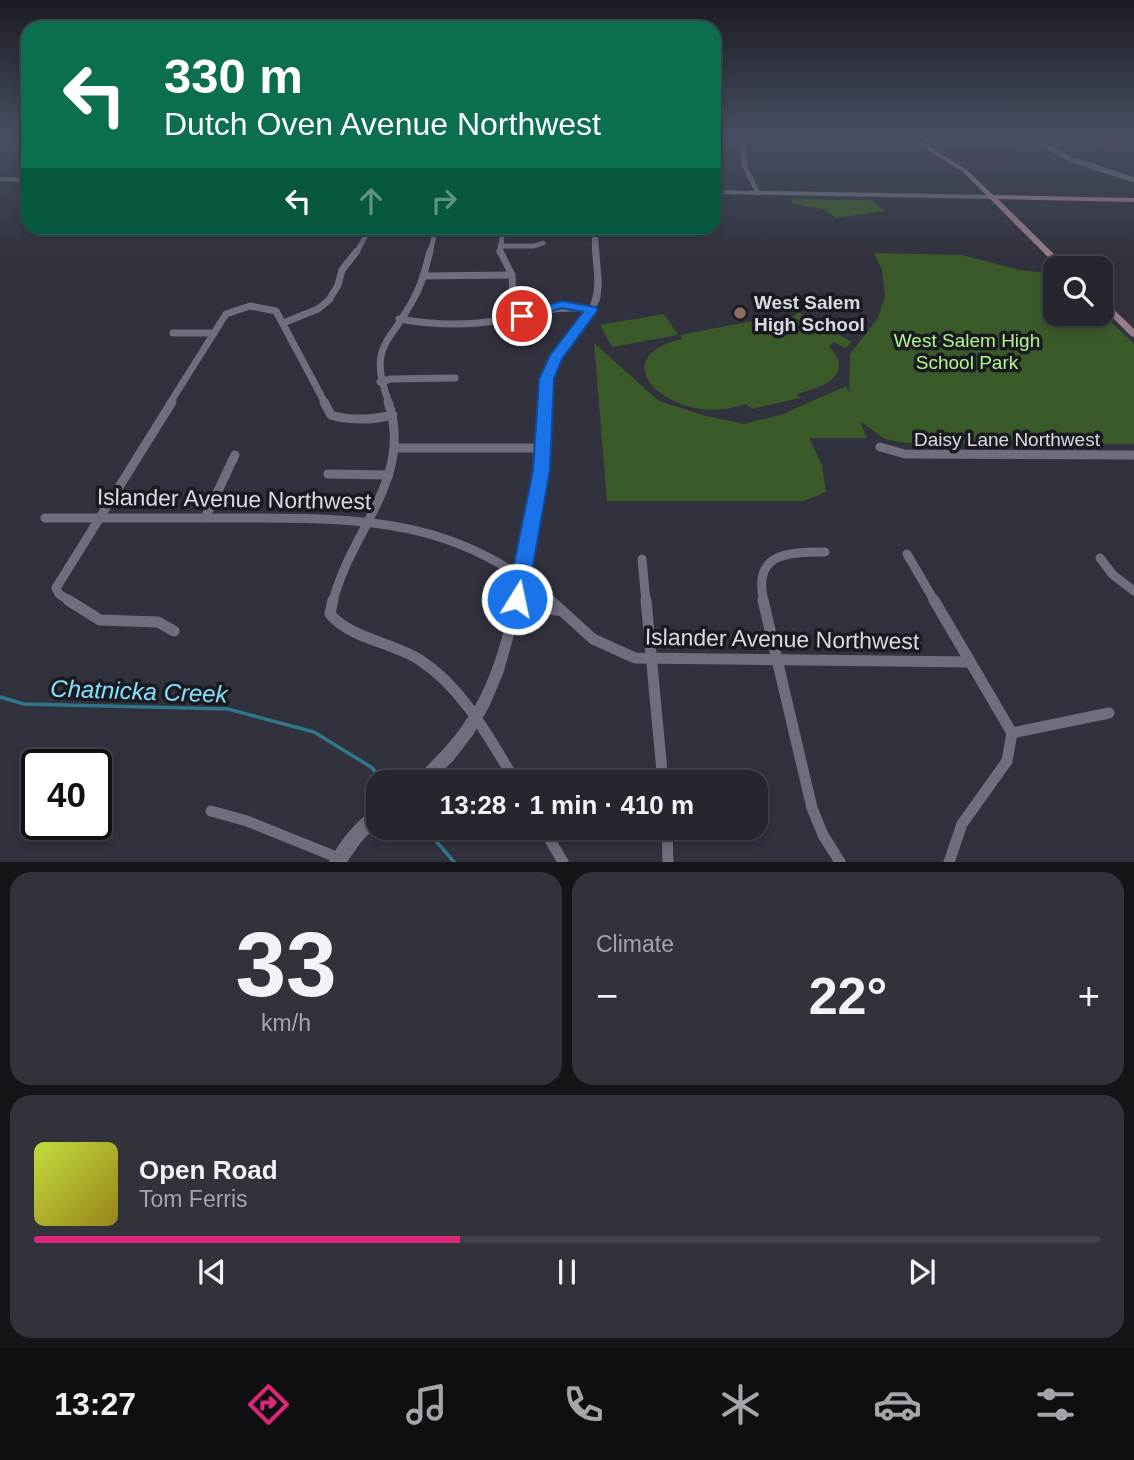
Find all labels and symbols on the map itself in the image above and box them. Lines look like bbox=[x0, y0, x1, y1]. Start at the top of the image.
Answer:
pin bbox=[492, 286, 552, 346]
place label: West Salem High School bbox=[754, 292, 865, 335]
marker: West Salem High School bbox=[732, 305, 748, 321]
park label: West Salem High School Park bbox=[894, 330, 1040, 373]
street label: Daisy Lane Northwest bbox=[914, 429, 1101, 450]
street label: Islander Avenue Northwest bbox=[97, 484, 372, 514]
position arrow bbox=[480, 562, 554, 636]
street label: Islander Avenue Northwest bbox=[645, 624, 920, 654]
water label: Chatnicka Creek bbox=[50, 674, 230, 708]
speed limit sign: 40 bbox=[21, 749, 112, 840]

